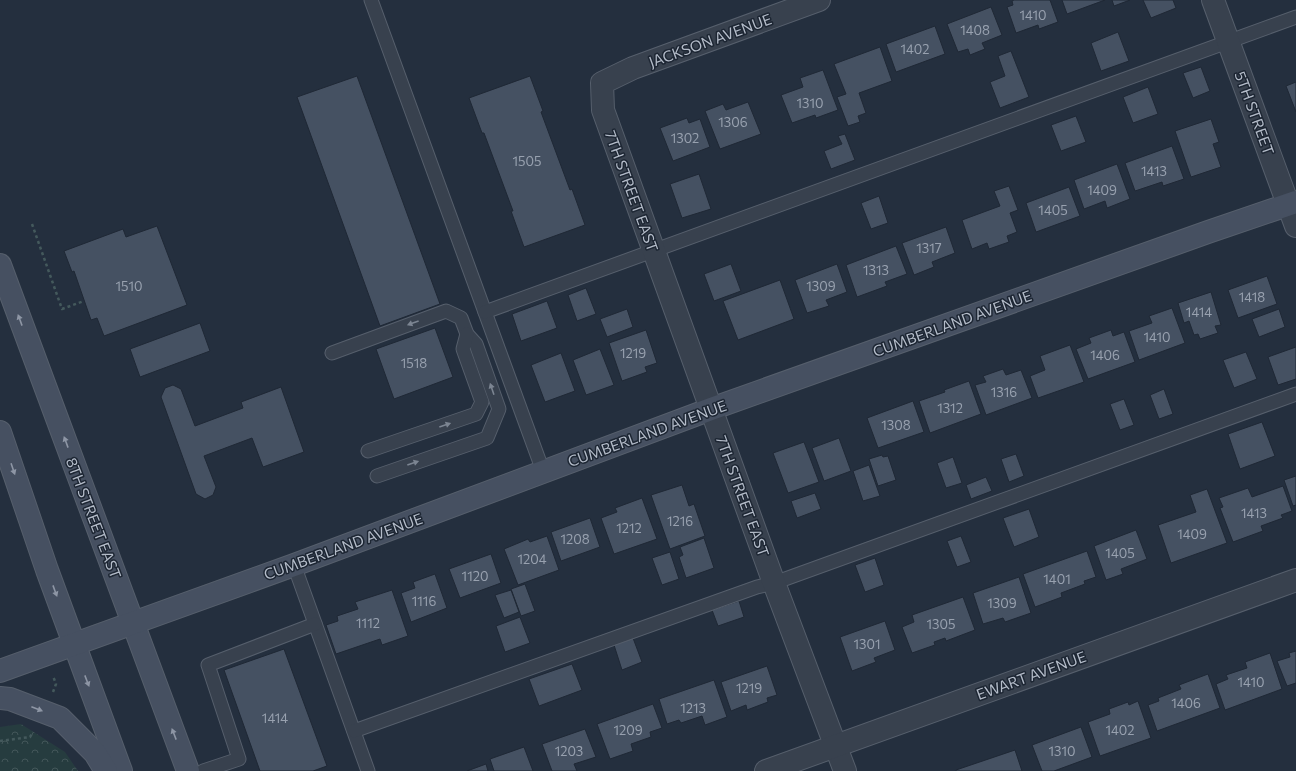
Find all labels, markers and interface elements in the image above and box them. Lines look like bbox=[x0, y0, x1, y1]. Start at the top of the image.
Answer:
house number: 1410 bbox=[1019, 7, 1047, 23]
street label: JACKSON AVENUE bbox=[646, 9, 774, 71]
house number: 1408 bbox=[960, 22, 990, 38]
house number: 1402 bbox=[900, 41, 930, 57]
street label: 5TH STREET bbox=[1232, 69, 1279, 158]
house number: 1310 bbox=[796, 95, 824, 111]
house number: 1306 bbox=[718, 114, 748, 130]
street label: 7TH STREET EAST bbox=[602, 128, 662, 254]
house number: 1302 bbox=[671, 130, 699, 146]
house number: 1505 bbox=[513, 153, 541, 169]
house number: 1413 bbox=[1141, 163, 1167, 179]
house number: 1409 bbox=[1087, 182, 1117, 198]
house number: 1405 bbox=[1038, 202, 1068, 218]
house number: 1317 bbox=[916, 240, 942, 256]
house number: 1313 bbox=[863, 262, 889, 278]
house number: 1510 bbox=[115, 278, 143, 294]
house number: 1309 bbox=[806, 278, 836, 294]
street label: CUMBERLAND AVENUE bbox=[870, 286, 1034, 360]
house number: 1418 bbox=[1239, 289, 1265, 305]
house number: 1414 bbox=[1186, 304, 1212, 320]
one-way arrow bbox=[17, 313, 23, 325]
one-way arrow bbox=[407, 320, 419, 326]
house number: 1410 bbox=[1143, 329, 1171, 345]
house number: 1219 bbox=[620, 345, 646, 361]
house number: 1406 bbox=[1090, 347, 1120, 363]
house number: 1518 bbox=[401, 355, 427, 371]
one-way arrow bbox=[489, 383, 495, 395]
house number: 1316 bbox=[991, 384, 1017, 400]
street label: CUMBERLAND AVENUE bbox=[565, 396, 729, 470]
house number: 1312 bbox=[937, 400, 963, 416]
house number: 1308 bbox=[881, 417, 911, 433]
one-way arrow bbox=[439, 422, 451, 428]
street label: 7TH STREET EAST bbox=[713, 433, 773, 559]
one-way arrow bbox=[62, 435, 68, 447]
street label: 8TH STREET EAST bbox=[63, 455, 126, 582]
one-way arrow bbox=[408, 460, 420, 466]
one-way arrow bbox=[10, 463, 16, 475]
house number: 1413 bbox=[1241, 505, 1267, 521]
street label: CUMBERLAND AVENUE bbox=[261, 509, 425, 583]
house number: 1216 bbox=[667, 513, 693, 529]
house number: 1212 bbox=[616, 520, 642, 536]
house number: 1409 bbox=[1177, 526, 1207, 542]
house number: 1208 bbox=[560, 531, 590, 547]
house number: 1405 bbox=[1105, 545, 1135, 561]
house number: 1204 bbox=[517, 551, 547, 567]
house number: 1120 bbox=[462, 568, 488, 584]
house number: 1401 bbox=[1043, 571, 1071, 587]
one-way arrow bbox=[52, 586, 58, 598]
house number: 1116 bbox=[412, 593, 436, 609]
house number: 1309 bbox=[987, 595, 1017, 611]
house number: 1112 bbox=[356, 615, 380, 631]
house number: 1305 bbox=[927, 616, 955, 632]
house number: 1301 bbox=[853, 636, 881, 652]
street label: EWART AVENUE bbox=[974, 647, 1088, 703]
house number: 1410 bbox=[1237, 674, 1265, 690]
one-way arrow bbox=[85, 676, 91, 688]
house number: 1219 bbox=[736, 680, 762, 696]
house number: 1406 bbox=[1171, 695, 1201, 711]
house number: 1213 bbox=[680, 700, 706, 716]
one-way arrow bbox=[32, 706, 44, 712]
house number: 1414 bbox=[262, 710, 288, 726]
house number: 1209 bbox=[613, 722, 643, 738]
house number: 1402 bbox=[1105, 722, 1135, 738]
one-way arrow bbox=[171, 728, 177, 740]
house number: 1203 bbox=[555, 743, 583, 759]
house number: 1310 bbox=[1048, 743, 1076, 759]

